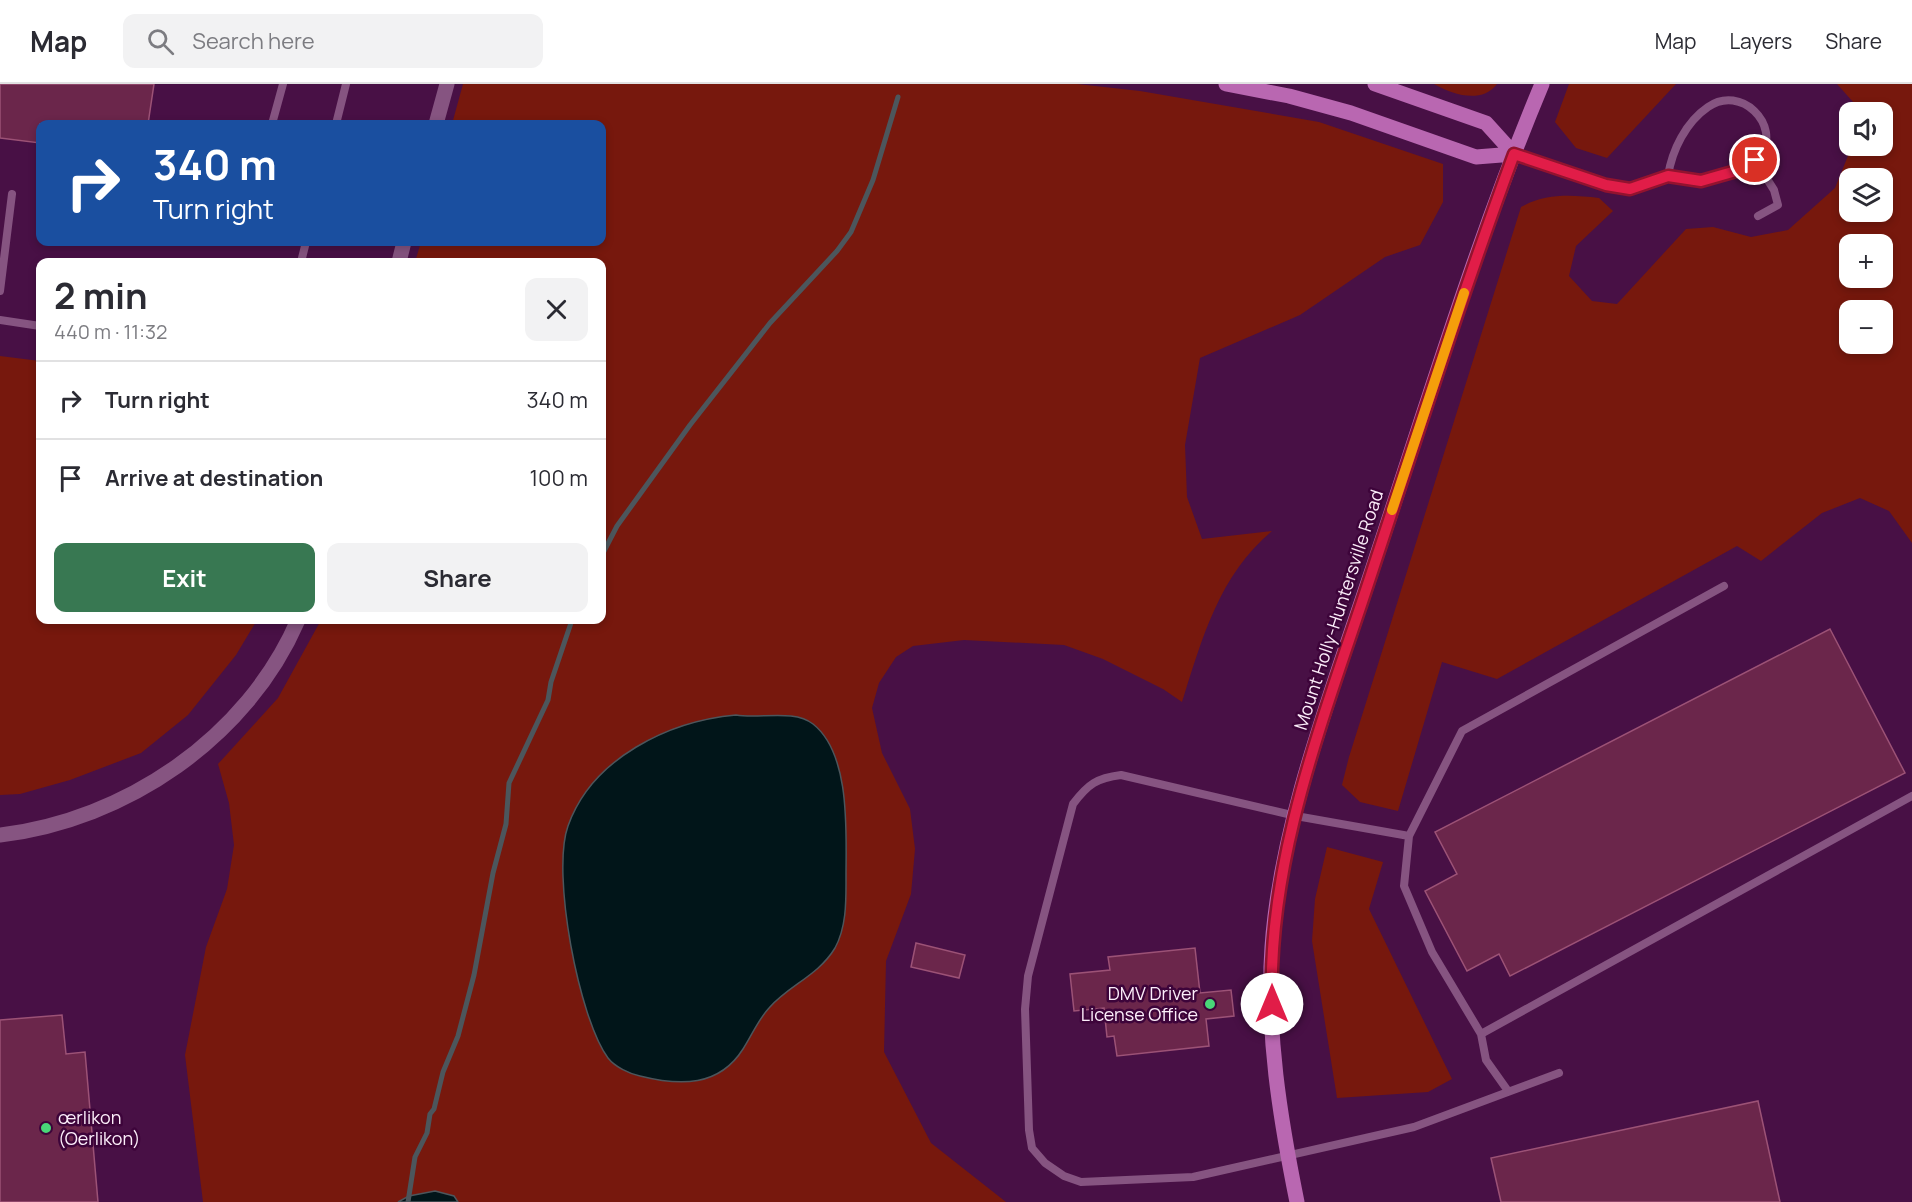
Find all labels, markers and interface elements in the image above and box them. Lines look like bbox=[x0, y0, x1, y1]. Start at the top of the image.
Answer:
search box bbox=[123, 14, 543, 68]
text: Map bbox=[30, 22, 87, 60]
icon: search bbox=[144, 25, 177, 58]
text: Search here bbox=[192, 26, 315, 56]
text: Map bbox=[1655, 27, 1696, 55]
text: Layers bbox=[1729, 27, 1792, 55]
text: Share bbox=[1825, 27, 1882, 55]
map controls bbox=[1839, 102, 1893, 354]
button: sound bbox=[1839, 102, 1893, 156]
pin bbox=[1729, 134, 1780, 185]
text: 340 m bbox=[153, 135, 277, 193]
icon: arrive bbox=[1738, 143, 1771, 176]
icon: right bbox=[54, 144, 132, 222]
button: layers bbox=[1839, 168, 1893, 222]
text: Turn right bbox=[153, 190, 274, 227]
button: + bbox=[1839, 234, 1893, 288]
text: 2 min bbox=[54, 271, 148, 320]
button: close bbox=[525, 278, 588, 341]
button: − bbox=[1839, 300, 1893, 354]
text: 440 m · 11:32 bbox=[54, 318, 168, 345]
icon: right bbox=[54, 384, 87, 417]
text: Turn right bbox=[105, 385, 210, 415]
text: 340 m bbox=[526, 385, 588, 415]
icon: arrive bbox=[54, 462, 87, 495]
text: Arrive at destination bbox=[105, 463, 323, 493]
text: 100 m bbox=[530, 463, 588, 493]
street label: Mount Holly-Huntersville Road bbox=[1288, 487, 1388, 733]
button: Exit bbox=[54, 543, 315, 612]
button: Share bbox=[327, 543, 588, 612]
position arrow bbox=[1240, 972, 1304, 1036]
place label: DMV Driver License Office bbox=[1081, 981, 1198, 1026]
marker: DMV Driver License Office bbox=[1203, 997, 1217, 1011]
place label: œrlikon (Oerlikon) bbox=[58, 1105, 140, 1150]
marker: œrlikon (Oerlikon) bbox=[39, 1121, 53, 1135]

